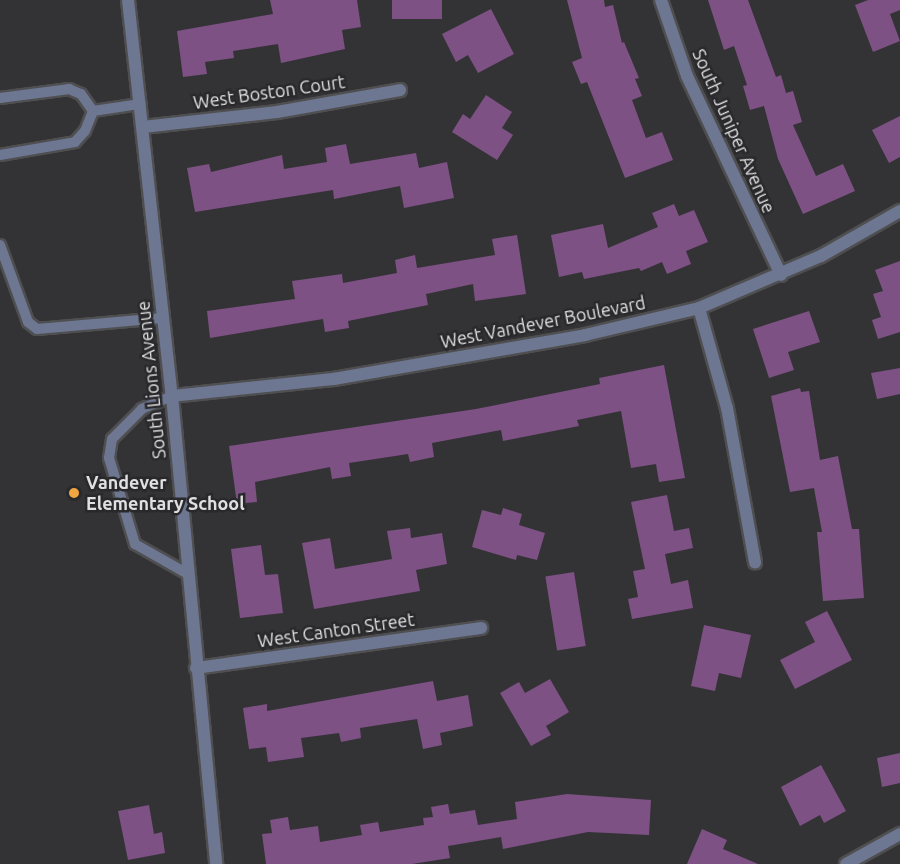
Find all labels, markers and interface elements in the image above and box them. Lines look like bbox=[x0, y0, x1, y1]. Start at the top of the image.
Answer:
street label: South Juniper Avenue bbox=[688, 46, 780, 216]
street label: West Boston Court bbox=[192, 71, 346, 113]
street label: West Vandever Boulevard bbox=[439, 292, 647, 352]
street label: South Lions Avenue bbox=[132, 300, 170, 460]
place label: Vandever Elementary School bbox=[86, 472, 245, 514]
marker: Vandever Elementary School bbox=[67, 486, 81, 500]
street label: West Canton Street bbox=[256, 608, 416, 652]

